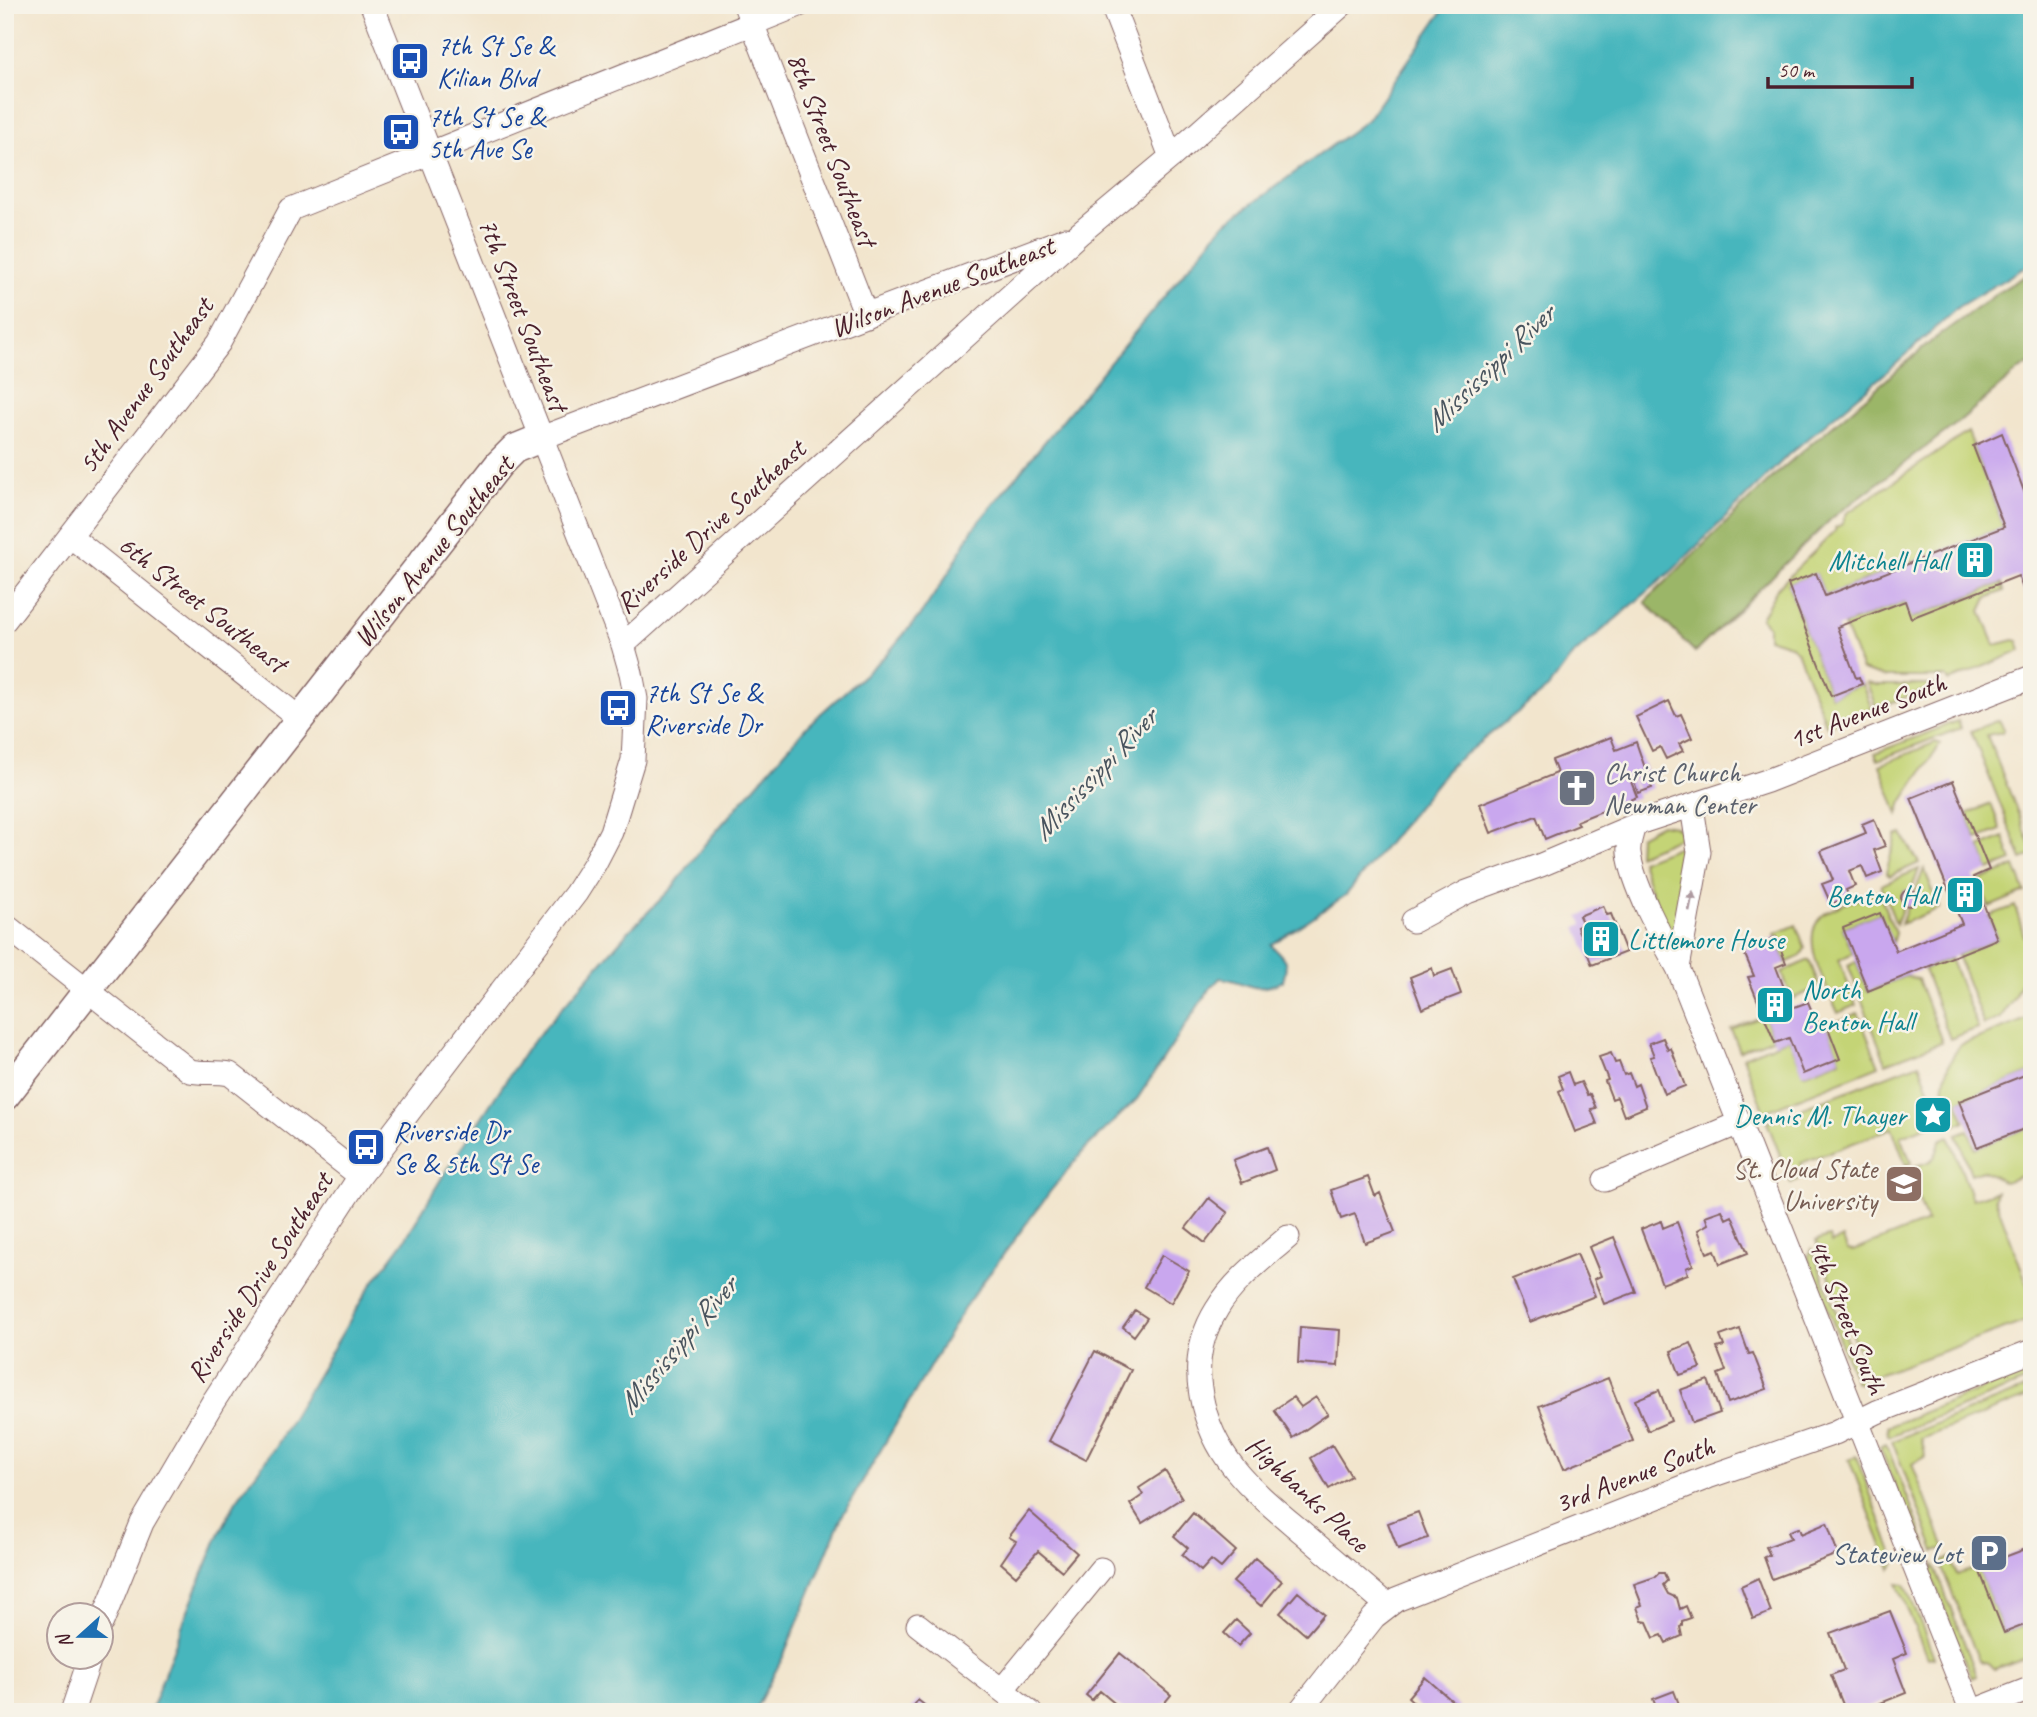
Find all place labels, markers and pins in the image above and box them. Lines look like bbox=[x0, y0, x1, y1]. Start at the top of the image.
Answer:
place label: 7th St Se & Kilian Blvd bbox=[437, 28, 556, 95]
bus stop icon: 7th St Se & Kilian Blvd bbox=[389, 40, 431, 82]
place label: 7th St Se & 5th Ave Se bbox=[428, 99, 547, 166]
bus stop icon: 7th St Se & 5th Ave Se bbox=[380, 111, 422, 153]
building icon: Mitchell Hall bbox=[1954, 539, 1996, 581]
place label: Mitchell Hall bbox=[1828, 543, 1953, 578]
place label: 7th St Se & Riverside Dr bbox=[645, 675, 764, 742]
bus stop icon: 7th St Se & Riverside Dr bbox=[597, 687, 639, 729]
place label: Christ Church Newman Center bbox=[1604, 755, 1758, 822]
church icon: Christ Church Newman Center bbox=[1556, 767, 1598, 809]
building icon: Benton Hall bbox=[1944, 874, 1986, 916]
place label: Benton Hall bbox=[1827, 878, 1943, 913]
building icon: Littlemore House bbox=[1580, 918, 1622, 960]
place label: Littlemore House bbox=[1628, 922, 1786, 957]
place label: North Benton Hall bbox=[1802, 972, 1919, 1039]
building icon: North Benton Hall bbox=[1754, 984, 1796, 1026]
place icon: Dennis M. Thayer bbox=[1912, 1094, 1954, 1136]
place label: Dennis M. Thayer bbox=[1734, 1098, 1908, 1133]
place label: Riverside Dr Se & 5th St Se bbox=[393, 1114, 540, 1181]
bus stop icon: Riverside Dr Se & 5th St Se bbox=[345, 1126, 387, 1168]
place label: St. Cloud State University bbox=[1732, 1151, 1879, 1218]
school or university icon: St. Cloud State University bbox=[1883, 1163, 1925, 1205]
parking icon: Stateview Lot bbox=[1968, 1532, 2010, 1574]
place label: Stateview Lot bbox=[1832, 1536, 1965, 1571]

